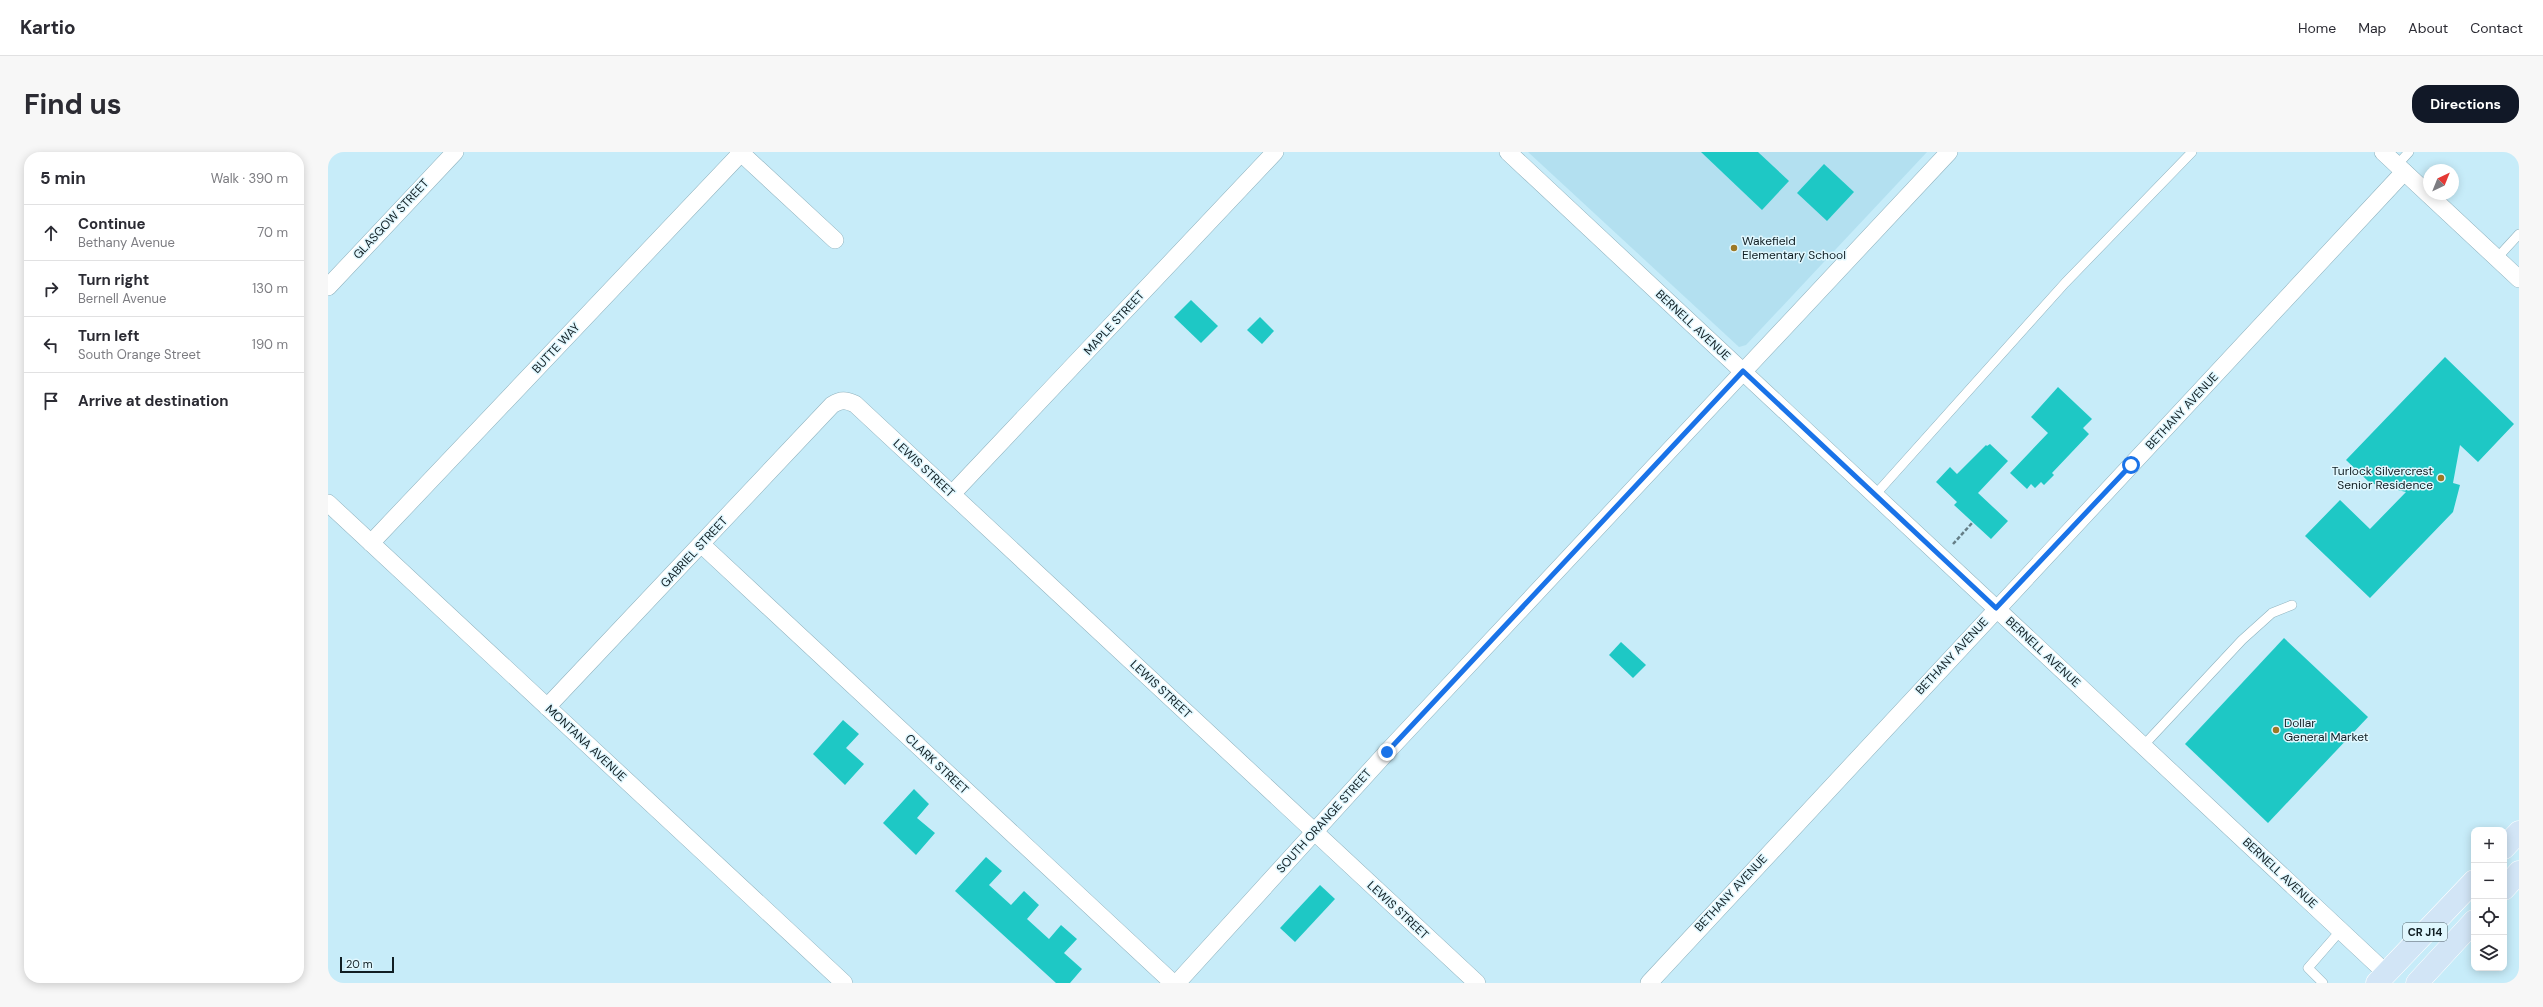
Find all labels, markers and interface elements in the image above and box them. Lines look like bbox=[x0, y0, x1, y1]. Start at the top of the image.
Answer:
text: Kartio bbox=[20, 15, 76, 40]
text: Home bbox=[2298, 19, 2336, 37]
text: Map bbox=[2358, 19, 2386, 37]
text: About bbox=[2408, 19, 2448, 37]
text: Contact bbox=[2470, 19, 2523, 37]
button: Directions bbox=[2412, 85, 2519, 123]
text: Find us bbox=[24, 86, 122, 123]
north arrow bbox=[2423, 164, 2459, 200]
text: 5 min bbox=[40, 167, 86, 189]
text: Walk · 390 m bbox=[211, 170, 288, 187]
street label: GLASGOW STREET bbox=[350, 175, 433, 263]
text: Continue bbox=[78, 214, 146, 234]
icon: ahead bbox=[40, 222, 62, 244]
text: 70 m bbox=[257, 224, 288, 241]
place label: Wakefield Elementary School bbox=[1742, 233, 1846, 263]
text: Bethany Avenue bbox=[78, 234, 175, 251]
marker: Wakefield Elementary School bbox=[1729, 243, 1739, 253]
text: Turn right bbox=[78, 270, 149, 290]
icon: right bbox=[40, 278, 62, 300]
text: 130 m bbox=[252, 280, 288, 297]
street label: BERNELL AVENUE bbox=[1652, 286, 1734, 364]
street label: MAPLE STREET bbox=[1080, 287, 1148, 359]
text: Bernell Avenue bbox=[78, 290, 166, 307]
street label: BUTTE WAY bbox=[529, 319, 583, 377]
text: Turn left bbox=[78, 326, 139, 346]
icon: left bbox=[40, 334, 62, 356]
text: 190 m bbox=[252, 336, 288, 353]
text: South Orange Street bbox=[78, 346, 201, 363]
street label: BETHANY AVENUE bbox=[2142, 369, 2222, 453]
icon: arrive bbox=[40, 390, 62, 412]
text: Arrive at destination bbox=[78, 391, 229, 411]
street label: LEWIS STREET bbox=[890, 435, 958, 501]
route start bbox=[2122, 456, 2140, 474]
place label: Turlock Silvercrest Senior Residence bbox=[2332, 463, 2433, 493]
marker: Turlock Silvercrest Senior Residence bbox=[2436, 473, 2446, 483]
street label: GABRIEL STREET bbox=[657, 513, 731, 591]
street label: BERNELL AVENUE bbox=[2002, 613, 2084, 691]
street label: BETHANY AVENUE bbox=[1912, 614, 1992, 698]
street label: LEWIS STREET bbox=[1127, 656, 1195, 722]
street label: MONTANA AVENUE bbox=[542, 701, 630, 785]
place label: Dollar General Market bbox=[2284, 715, 2369, 745]
marker: Dollar General Market bbox=[2271, 725, 2281, 735]
street label: CLARK STREET bbox=[902, 730, 972, 798]
route end bbox=[1378, 743, 1396, 761]
street label: SOUTH ORANGE STREET bbox=[1273, 765, 1375, 876]
map controls bbox=[2471, 827, 2507, 971]
button: + bbox=[2471, 827, 2507, 863]
street label: BERNELL AVENUE bbox=[2239, 834, 2321, 912]
street label: BETHANY AVENUE bbox=[1691, 851, 1771, 935]
button: − bbox=[2471, 863, 2507, 899]
street label: LEWIS STREET bbox=[1364, 877, 1432, 943]
button: locate bbox=[2471, 899, 2507, 935]
road number: CR J14 bbox=[2403, 923, 2447, 941]
button: layers bbox=[2471, 935, 2507, 971]
scale bar bbox=[340, 955, 394, 974]
text: 20 m bbox=[346, 957, 372, 971]

